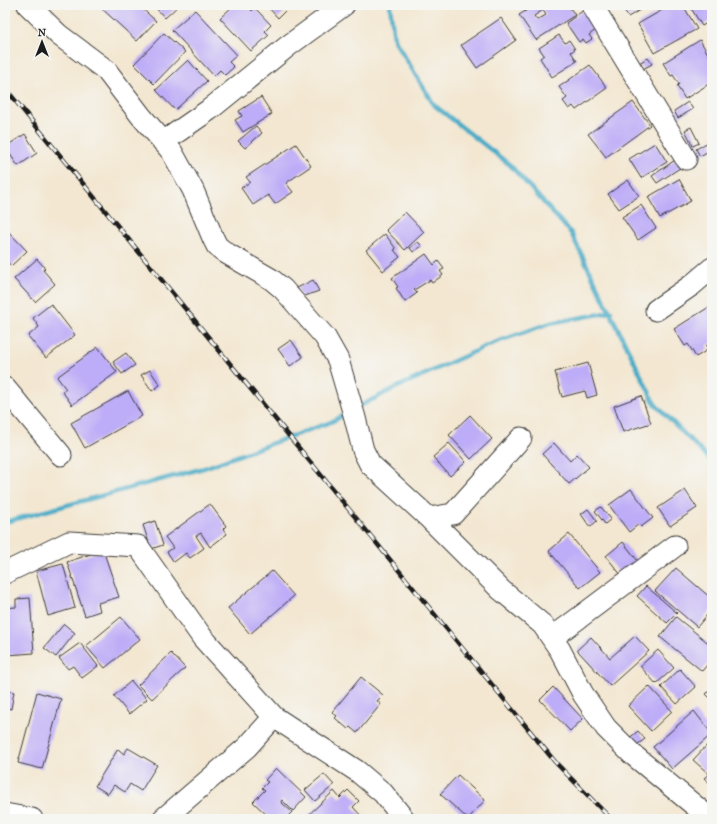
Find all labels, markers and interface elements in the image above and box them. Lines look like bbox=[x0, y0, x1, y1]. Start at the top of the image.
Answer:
north arrow bbox=[22, 22, 62, 62]
text: N bbox=[38, 26, 47, 39]

